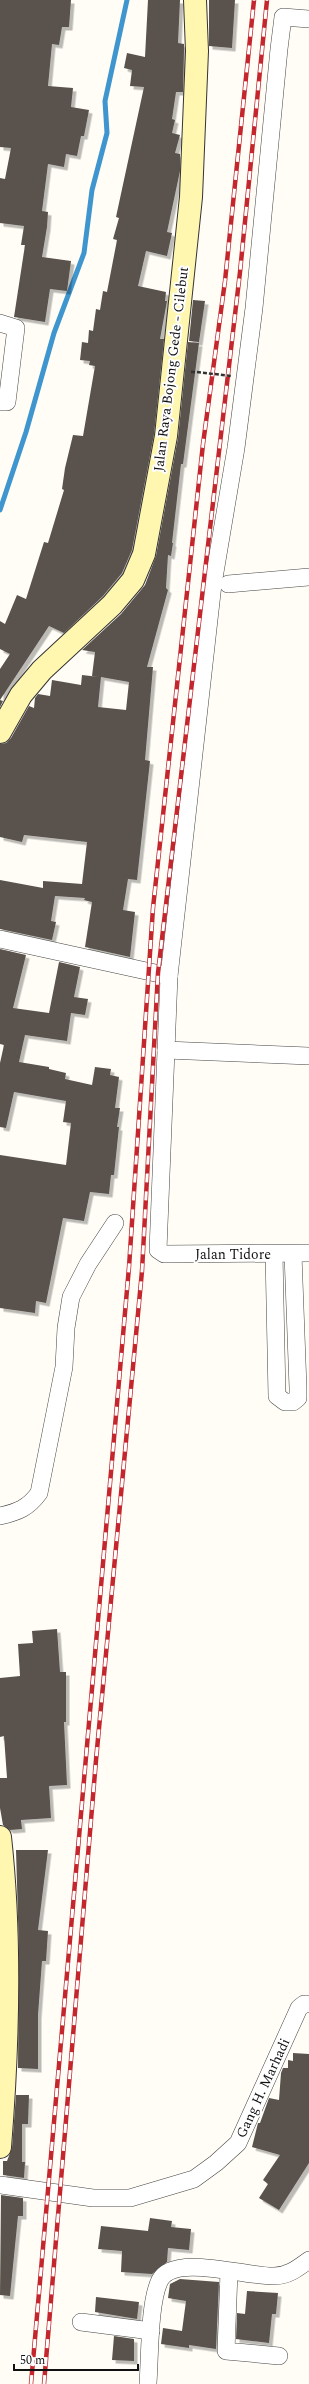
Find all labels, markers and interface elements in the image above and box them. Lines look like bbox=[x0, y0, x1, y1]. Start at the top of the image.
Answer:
street label: Jalan Raya Bojong Gede - Cilebut bbox=[148, 265, 194, 473]
street label: Jalan Tidore bbox=[195, 1244, 271, 1265]
street label: Gang H. Marhadi bbox=[231, 2035, 295, 2141]
scale bar bbox=[14, 2346, 138, 2372]
text: 50 m bbox=[20, 2351, 45, 2370]

